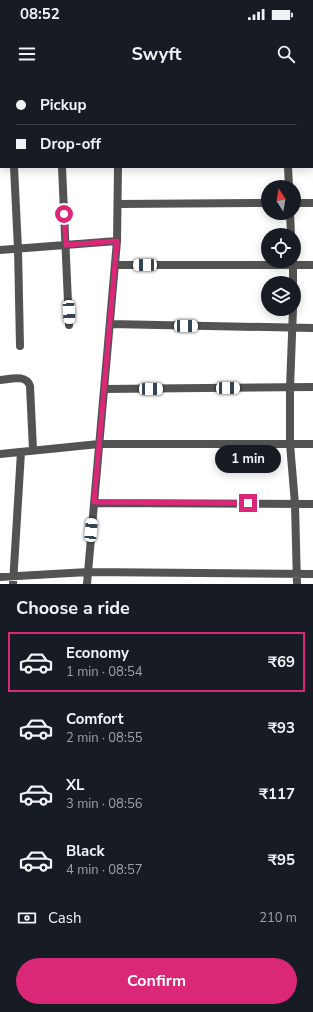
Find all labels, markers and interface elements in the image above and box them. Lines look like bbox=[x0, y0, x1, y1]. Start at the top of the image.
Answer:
text: 08:52 bbox=[20, 4, 60, 24]
text: Swyft bbox=[132, 42, 181, 66]
icon: menu bbox=[16, 43, 38, 65]
icon: search bbox=[275, 43, 297, 65]
text: Pickup bbox=[40, 95, 86, 115]
text: Drop-off bbox=[40, 134, 101, 154]
north arrow bbox=[261, 180, 301, 220]
map controls bbox=[261, 180, 301, 316]
route start bbox=[55, 205, 73, 223]
button: locate bbox=[261, 228, 301, 268]
car bbox=[133, 259, 157, 271]
button: layers bbox=[261, 276, 301, 316]
car bbox=[62, 300, 76, 324]
car bbox=[174, 320, 198, 332]
car bbox=[216, 382, 240, 394]
car bbox=[139, 383, 163, 395]
callout: 1 min bbox=[215, 445, 281, 473]
text: 1 min bbox=[231, 450, 265, 468]
route end bbox=[239, 494, 257, 512]
car bbox=[84, 518, 98, 542]
text: Choose a ride bbox=[16, 596, 130, 620]
text: Economy bbox=[66, 643, 129, 663]
icon: car bbox=[18, 644, 54, 680]
text: ₹69 bbox=[268, 652, 295, 672]
text: 1 min · 08:54 bbox=[66, 663, 142, 681]
text: Comfort bbox=[66, 709, 123, 729]
icon: car bbox=[18, 710, 54, 746]
text: ₹93 bbox=[268, 718, 295, 738]
text: 2 min · 08:55 bbox=[66, 729, 142, 747]
text: XL bbox=[66, 775, 85, 795]
icon: car bbox=[18, 776, 54, 812]
text: ₹117 bbox=[259, 784, 295, 804]
text: 3 min · 08:56 bbox=[66, 795, 142, 813]
text: Black bbox=[66, 841, 104, 861]
icon: car bbox=[18, 842, 54, 878]
text: ₹95 bbox=[268, 850, 295, 870]
text: 4 min · 08:57 bbox=[66, 861, 142, 879]
icon: cash bbox=[16, 907, 38, 929]
text: Cash bbox=[48, 908, 82, 928]
text: 210 m bbox=[259, 909, 297, 927]
button: Confirm bbox=[16, 958, 297, 1004]

